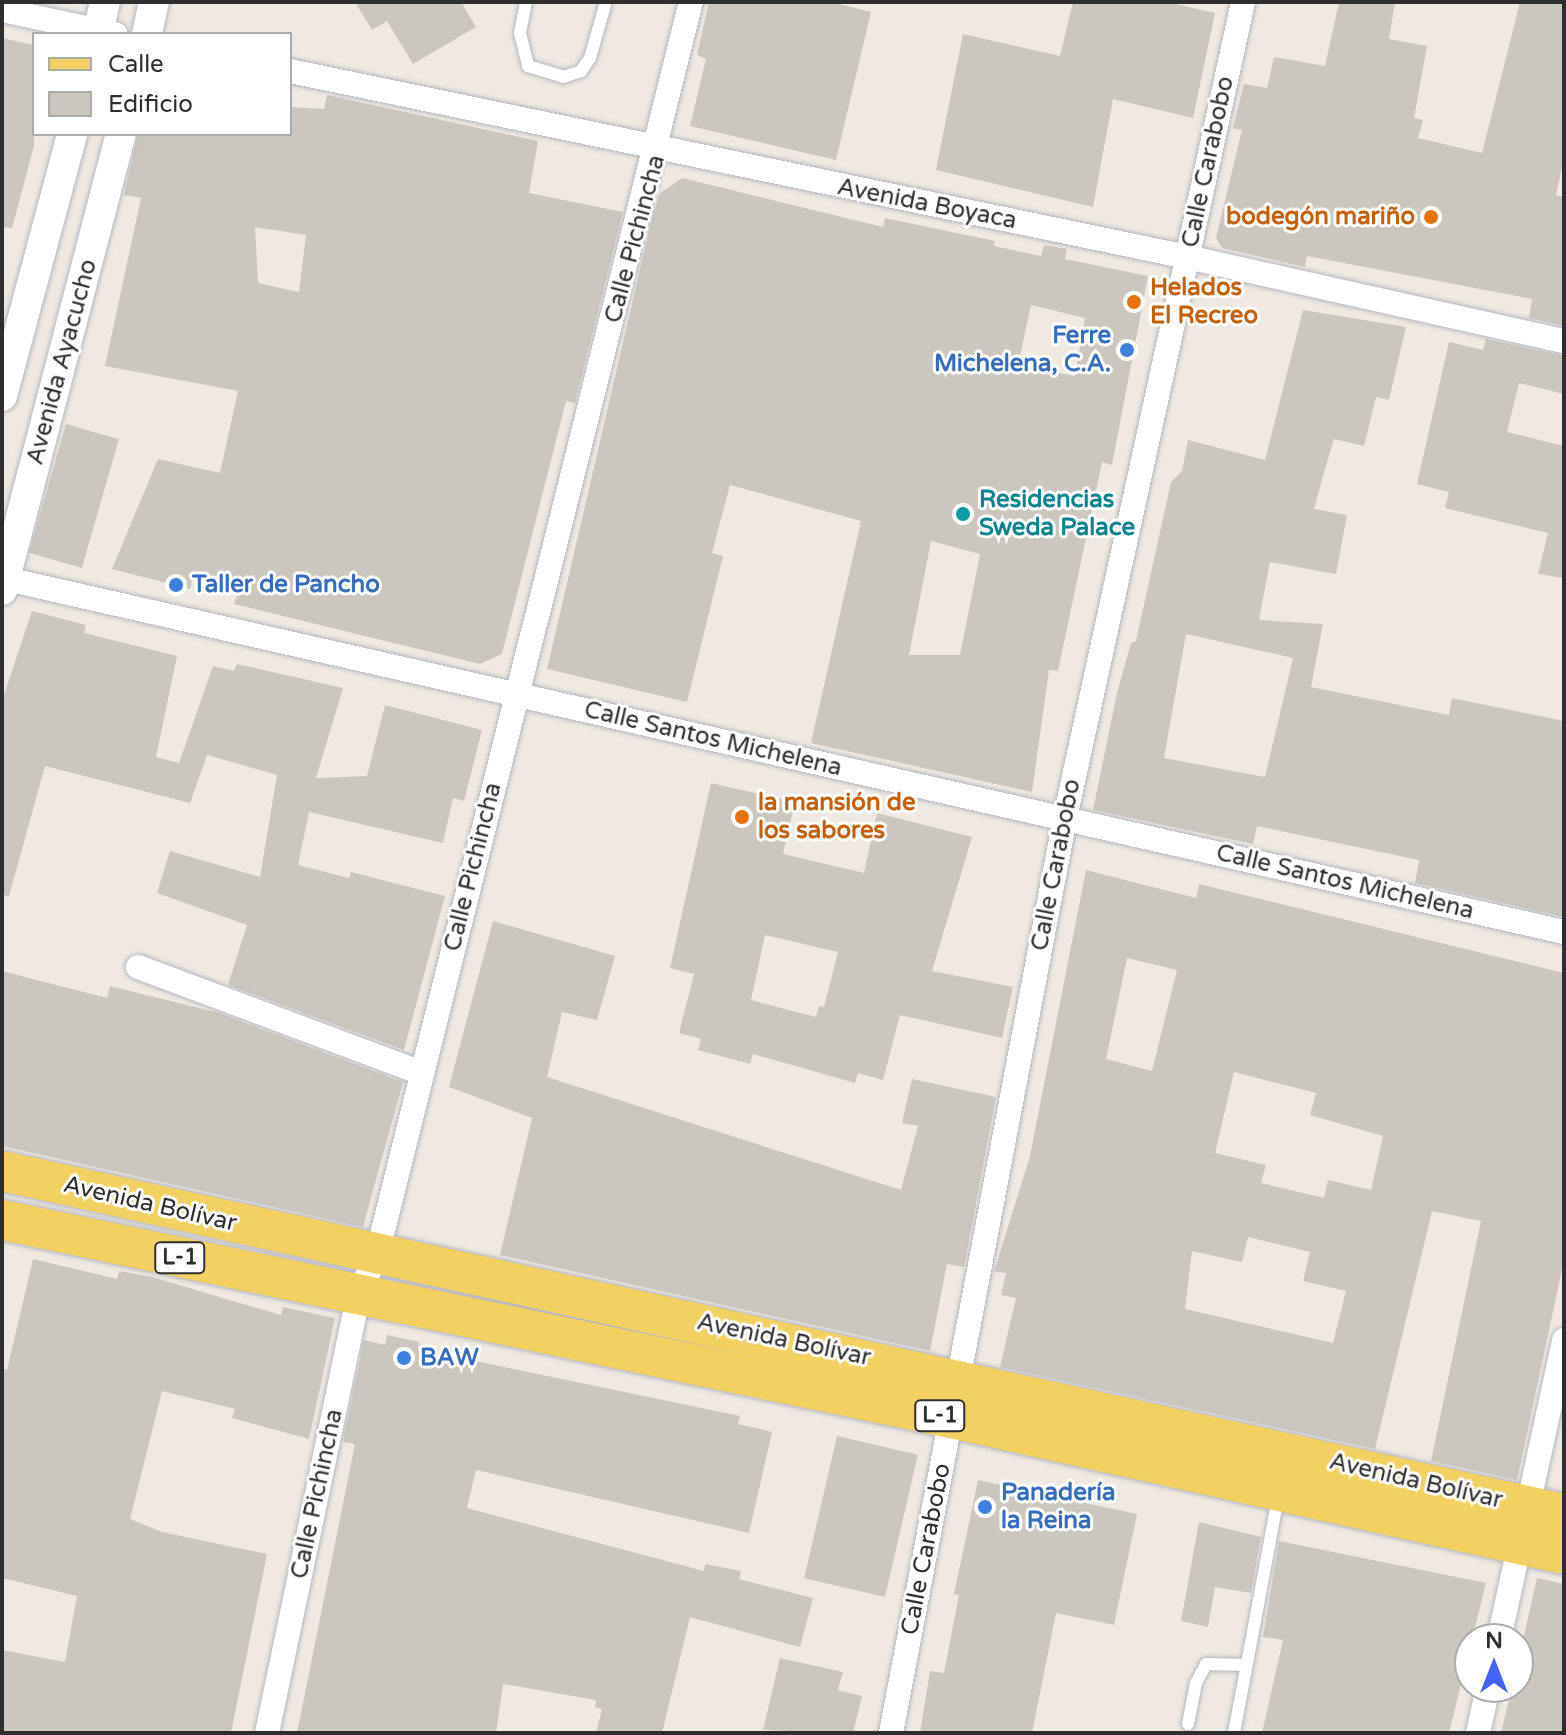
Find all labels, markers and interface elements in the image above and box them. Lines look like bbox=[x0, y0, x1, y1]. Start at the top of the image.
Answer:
legend bbox=[32, 32, 292, 136]
text: Calle bbox=[108, 50, 164, 79]
street label: Calle Carabobo bbox=[1176, 74, 1240, 250]
text: Edificio bbox=[108, 90, 193, 119]
street label: Calle Pichincha bbox=[599, 152, 671, 326]
street label: Avenida Boyaca bbox=[835, 172, 1019, 236]
place label: bodegón mariño bbox=[1226, 203, 1415, 231]
marker: bodegón mariño bbox=[1422, 208, 1440, 226]
street label: Avenida Ayacucho bbox=[21, 256, 103, 468]
place label: Helados El Recreo bbox=[1150, 274, 1258, 330]
marker: Helados El Recreo bbox=[1125, 293, 1143, 311]
place label: Ferre Michelena, C.A. bbox=[934, 322, 1111, 378]
marker: Ferre Michelena, C.A. bbox=[1118, 341, 1136, 359]
place label: Residencias Sweda Palace bbox=[979, 486, 1135, 542]
marker: Residencias Sweda Palace bbox=[954, 505, 972, 523]
place label: Taller de Pancho bbox=[192, 571, 380, 599]
marker: Taller de Pancho bbox=[167, 576, 185, 594]
street label: Calle Santos Michelena bbox=[581, 695, 845, 783]
street label: Calle Carabobo bbox=[1025, 777, 1087, 953]
street label: Calle Pichincha bbox=[438, 780, 508, 954]
place label: la mansión de los sabores bbox=[758, 789, 916, 845]
marker: la mansión de los sabores bbox=[733, 808, 751, 826]
street label: Calle Santos Michelena bbox=[1213, 838, 1477, 926]
street label: Avenida Bolívar bbox=[61, 1170, 239, 1238]
road number: L-1 bbox=[154, 1240, 206, 1276]
street label: Avenida Bolívar bbox=[694, 1308, 874, 1372]
place label: BAW bbox=[420, 1344, 479, 1372]
marker: BAW bbox=[395, 1349, 413, 1367]
road number: L-1 bbox=[914, 1398, 966, 1434]
street label: Calle Pichincha bbox=[285, 1407, 349, 1581]
street label: Avenida Bolívar bbox=[1327, 1447, 1505, 1515]
street label: Calle Carabobo bbox=[895, 1461, 957, 1637]
place label: Panadería la Reina bbox=[1001, 1479, 1115, 1535]
marker: Panadería la Reina bbox=[976, 1498, 994, 1516]
north arrow bbox=[1454, 1623, 1534, 1703]
text: N bbox=[1485, 1628, 1503, 1654]

